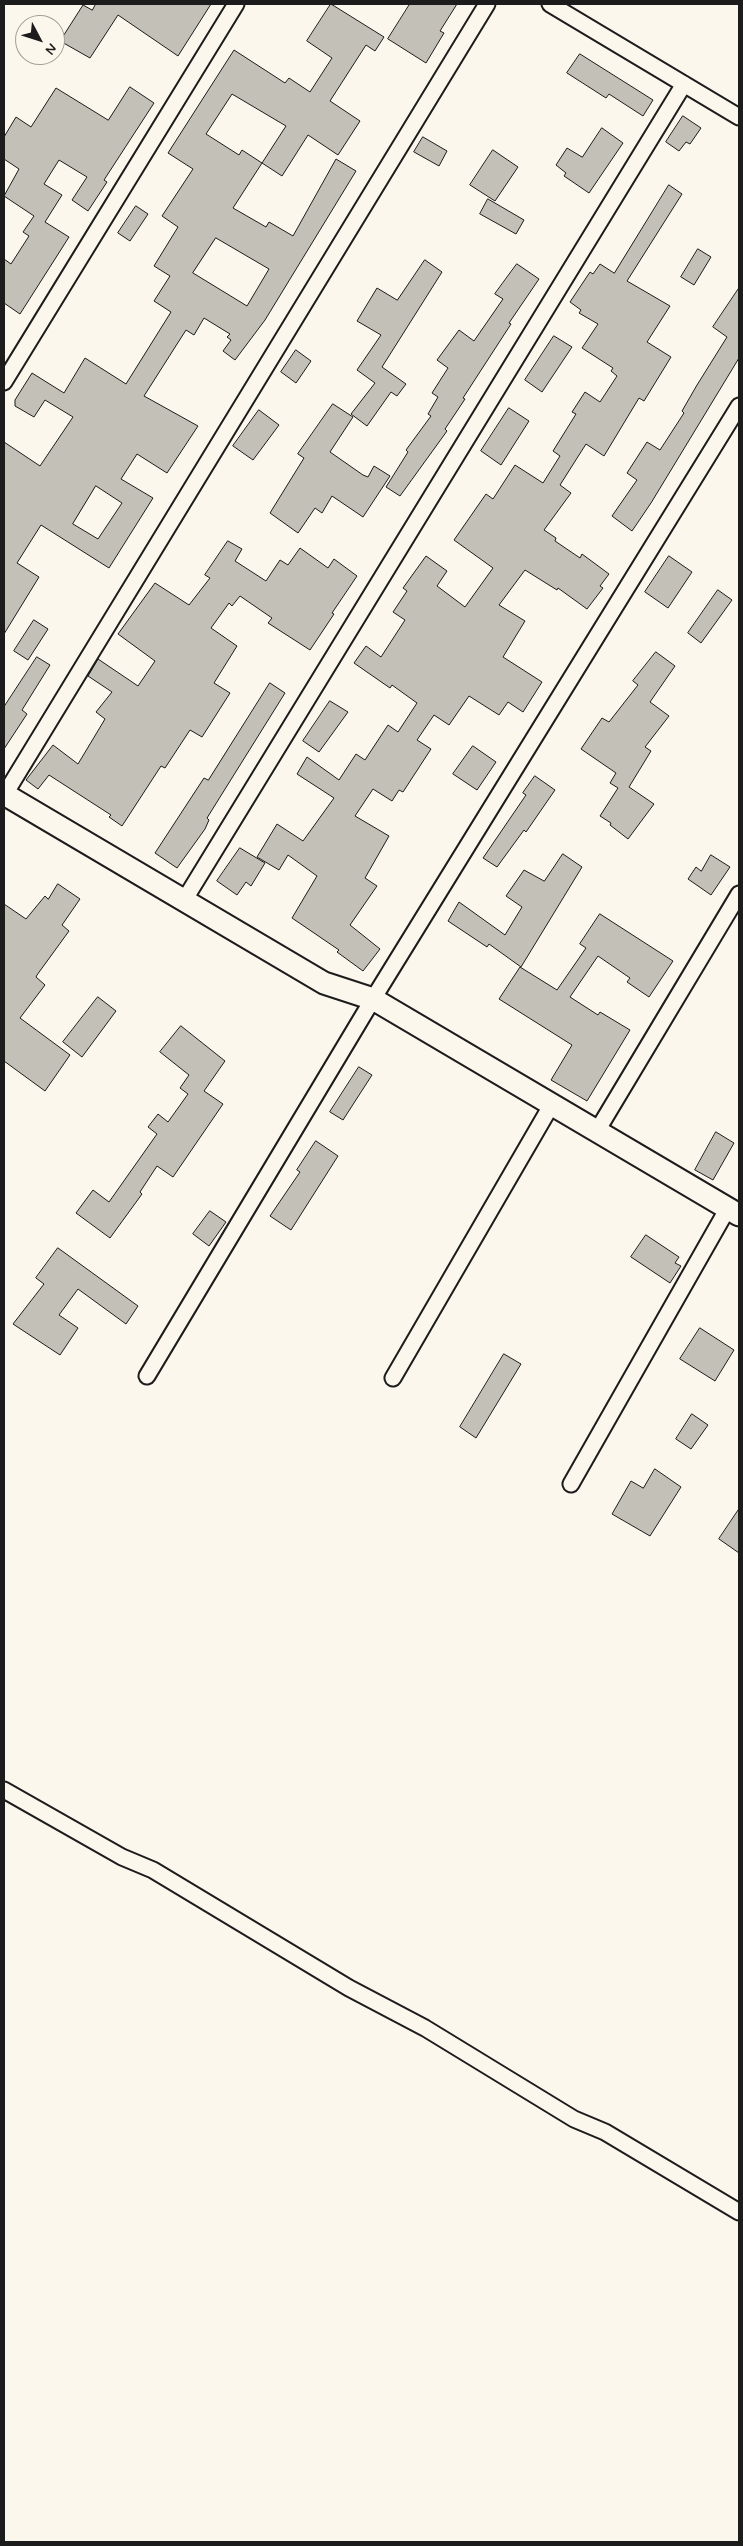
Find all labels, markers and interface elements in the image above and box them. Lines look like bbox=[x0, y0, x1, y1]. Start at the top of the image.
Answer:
north arrow bbox=[15, 15, 65, 65]
text: N bbox=[41, 40, 61, 58]

